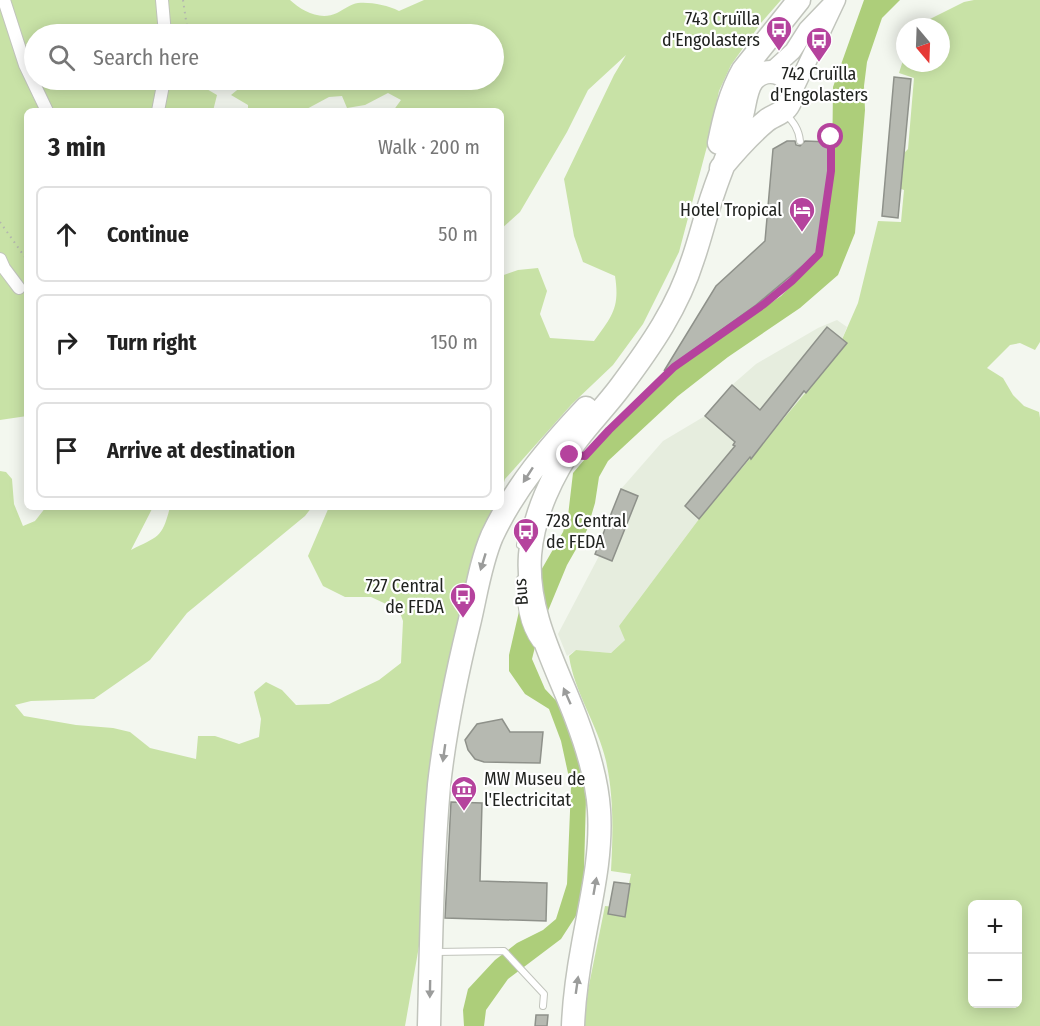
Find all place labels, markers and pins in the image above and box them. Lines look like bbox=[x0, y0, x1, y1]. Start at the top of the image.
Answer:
place label: 743 Cruïlla d'Engolasters bbox=[662, 8, 760, 51]
bus stop icon: 743 Cruïlla d'Engolasters bbox=[764, 14, 794, 52]
bus stop icon: 742 Cruïlla d'Engolasters bbox=[804, 25, 834, 63]
place label: 742 Cruïlla d'Engolasters bbox=[770, 63, 868, 106]
hotel icon: Hotel Tropical bbox=[787, 195, 817, 233]
place label: Hotel Tropical bbox=[680, 199, 782, 221]
place label: 728 Central de FEDA bbox=[546, 510, 627, 553]
bus stop icon: 728 Central de FEDA bbox=[511, 516, 541, 554]
place label: 727 Central de FEDA bbox=[365, 575, 445, 618]
bus stop icon: 727 Central de FEDA bbox=[448, 581, 478, 619]
place label: MW Museu de l'Electricitat bbox=[484, 768, 586, 811]
museum icon: MW Museu de l'Electricitat bbox=[449, 774, 479, 812]

